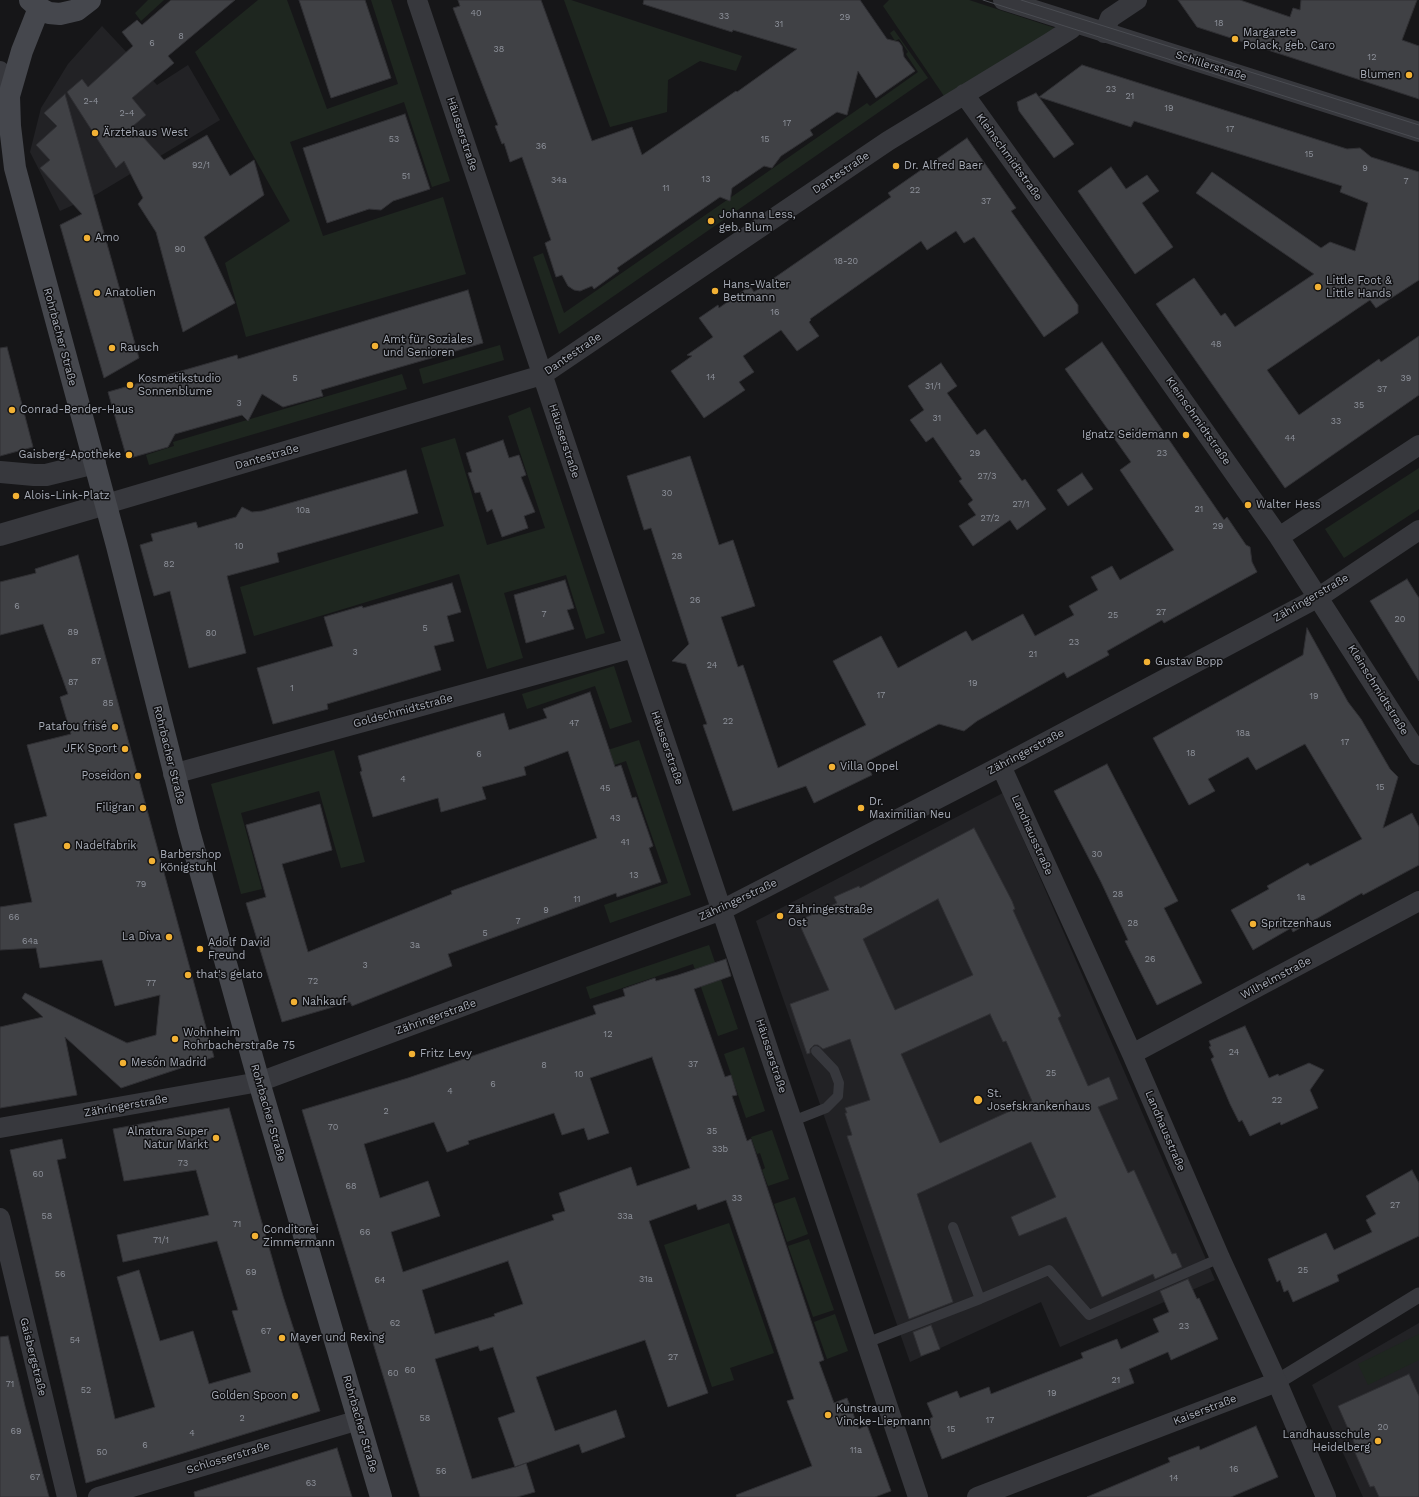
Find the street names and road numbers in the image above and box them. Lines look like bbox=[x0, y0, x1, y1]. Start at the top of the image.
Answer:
street label: Schillerstraße bbox=[1174, 48, 1248, 84]
street label: Häusserstraße bbox=[444, 95, 480, 173]
street label: Kleinschmidtstraße bbox=[973, 111, 1045, 203]
street label: Dantestraße bbox=[810, 149, 872, 197]
street label: Rohrbacher Straße bbox=[41, 286, 79, 388]
street label: Dantestraße bbox=[542, 330, 604, 378]
street label: Kleinschmidtstraße bbox=[1163, 374, 1233, 468]
street label: Häusserstraße bbox=[546, 402, 582, 480]
street label: Dantestraße bbox=[233, 442, 301, 472]
street label: Zähringerstraße bbox=[1271, 571, 1351, 625]
street label: Kleinschmidtstraße bbox=[1345, 642, 1411, 738]
street label: Goldschmidtstraße bbox=[352, 691, 454, 731]
street label: Rohrbacher Straße bbox=[150, 704, 188, 806]
street label: Häusserstraße bbox=[648, 709, 686, 787]
street label: Zähringerstraße bbox=[985, 726, 1067, 778]
street label: Landhausstraße bbox=[1008, 793, 1056, 877]
street label: Zähringerstraße bbox=[697, 876, 779, 924]
street label: Wilhelmstraße bbox=[1238, 954, 1314, 1002]
street label: Zähringerstraße bbox=[394, 996, 478, 1038]
street label: Häusserstraße bbox=[753, 1017, 789, 1095]
street label: Rohrbacher Straße bbox=[248, 1063, 288, 1163]
street label: Landhausstraße bbox=[1142, 1089, 1188, 1173]
street label: Zähringerstraße bbox=[83, 1092, 169, 1120]
street label: Gaisbergstraße bbox=[17, 1316, 49, 1398]
street label: Rohrbacher Straße bbox=[340, 1374, 380, 1474]
street label: Kaiserstraße bbox=[1171, 1392, 1239, 1428]
street label: Schlosserstraße bbox=[185, 1439, 271, 1477]

